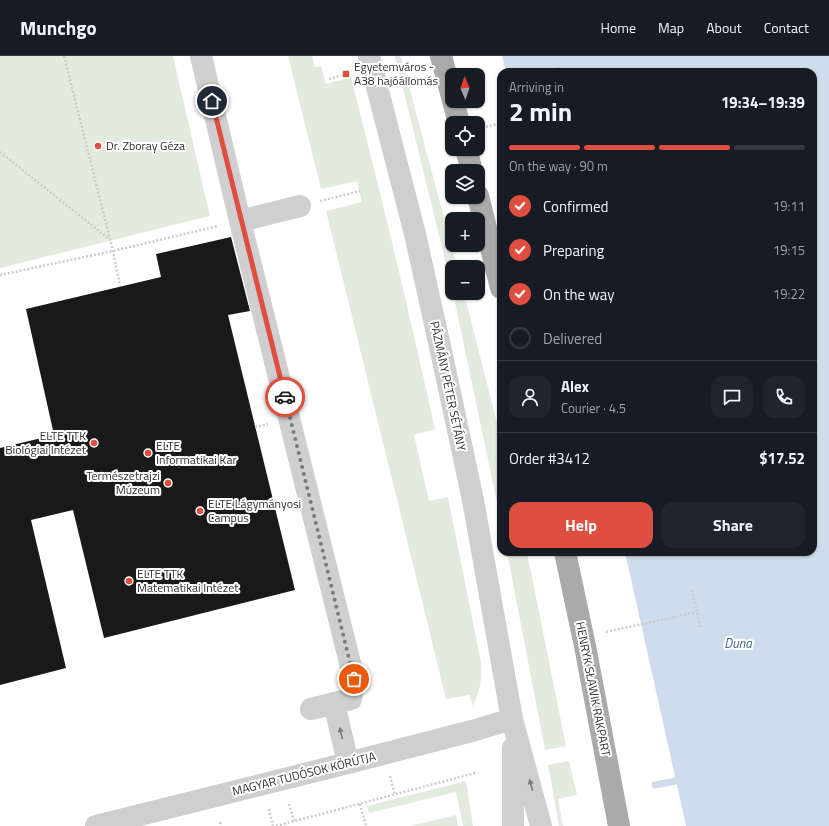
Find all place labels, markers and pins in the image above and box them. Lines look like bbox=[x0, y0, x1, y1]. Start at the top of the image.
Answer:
place label: Egyetemváros - A38 hajóállomás bbox=[354, 57, 439, 90]
marker: Egyetemváros - A38 hajóállomás bbox=[341, 69, 351, 79]
pin bbox=[195, 84, 229, 118]
place label: Dr. Zboray Géza bbox=[106, 136, 185, 155]
marker: Dr. Zboray Géza bbox=[93, 141, 103, 151]
place label: ELTE TTK Biológiai Intézet bbox=[5, 426, 87, 459]
place label: ELTE Informatikai Kar bbox=[156, 436, 237, 469]
marker: ELTE TTK Biológiai Intézet bbox=[89, 438, 99, 448]
marker: ELTE Informatikai Kar bbox=[143, 448, 153, 458]
place label: Természetrajzi Múzeum bbox=[86, 466, 160, 499]
marker: Természetrajzi Múzeum bbox=[163, 478, 173, 488]
place label: ELTE Lágymányosi Campus bbox=[208, 494, 301, 527]
marker: ELTE Lágymányosi Campus bbox=[195, 506, 205, 516]
place label: ELTE TTK Matematikai Intézet bbox=[137, 564, 239, 597]
marker: ELTE TTK Matematikai Intézet bbox=[124, 576, 134, 586]
pin bbox=[337, 662, 371, 696]

